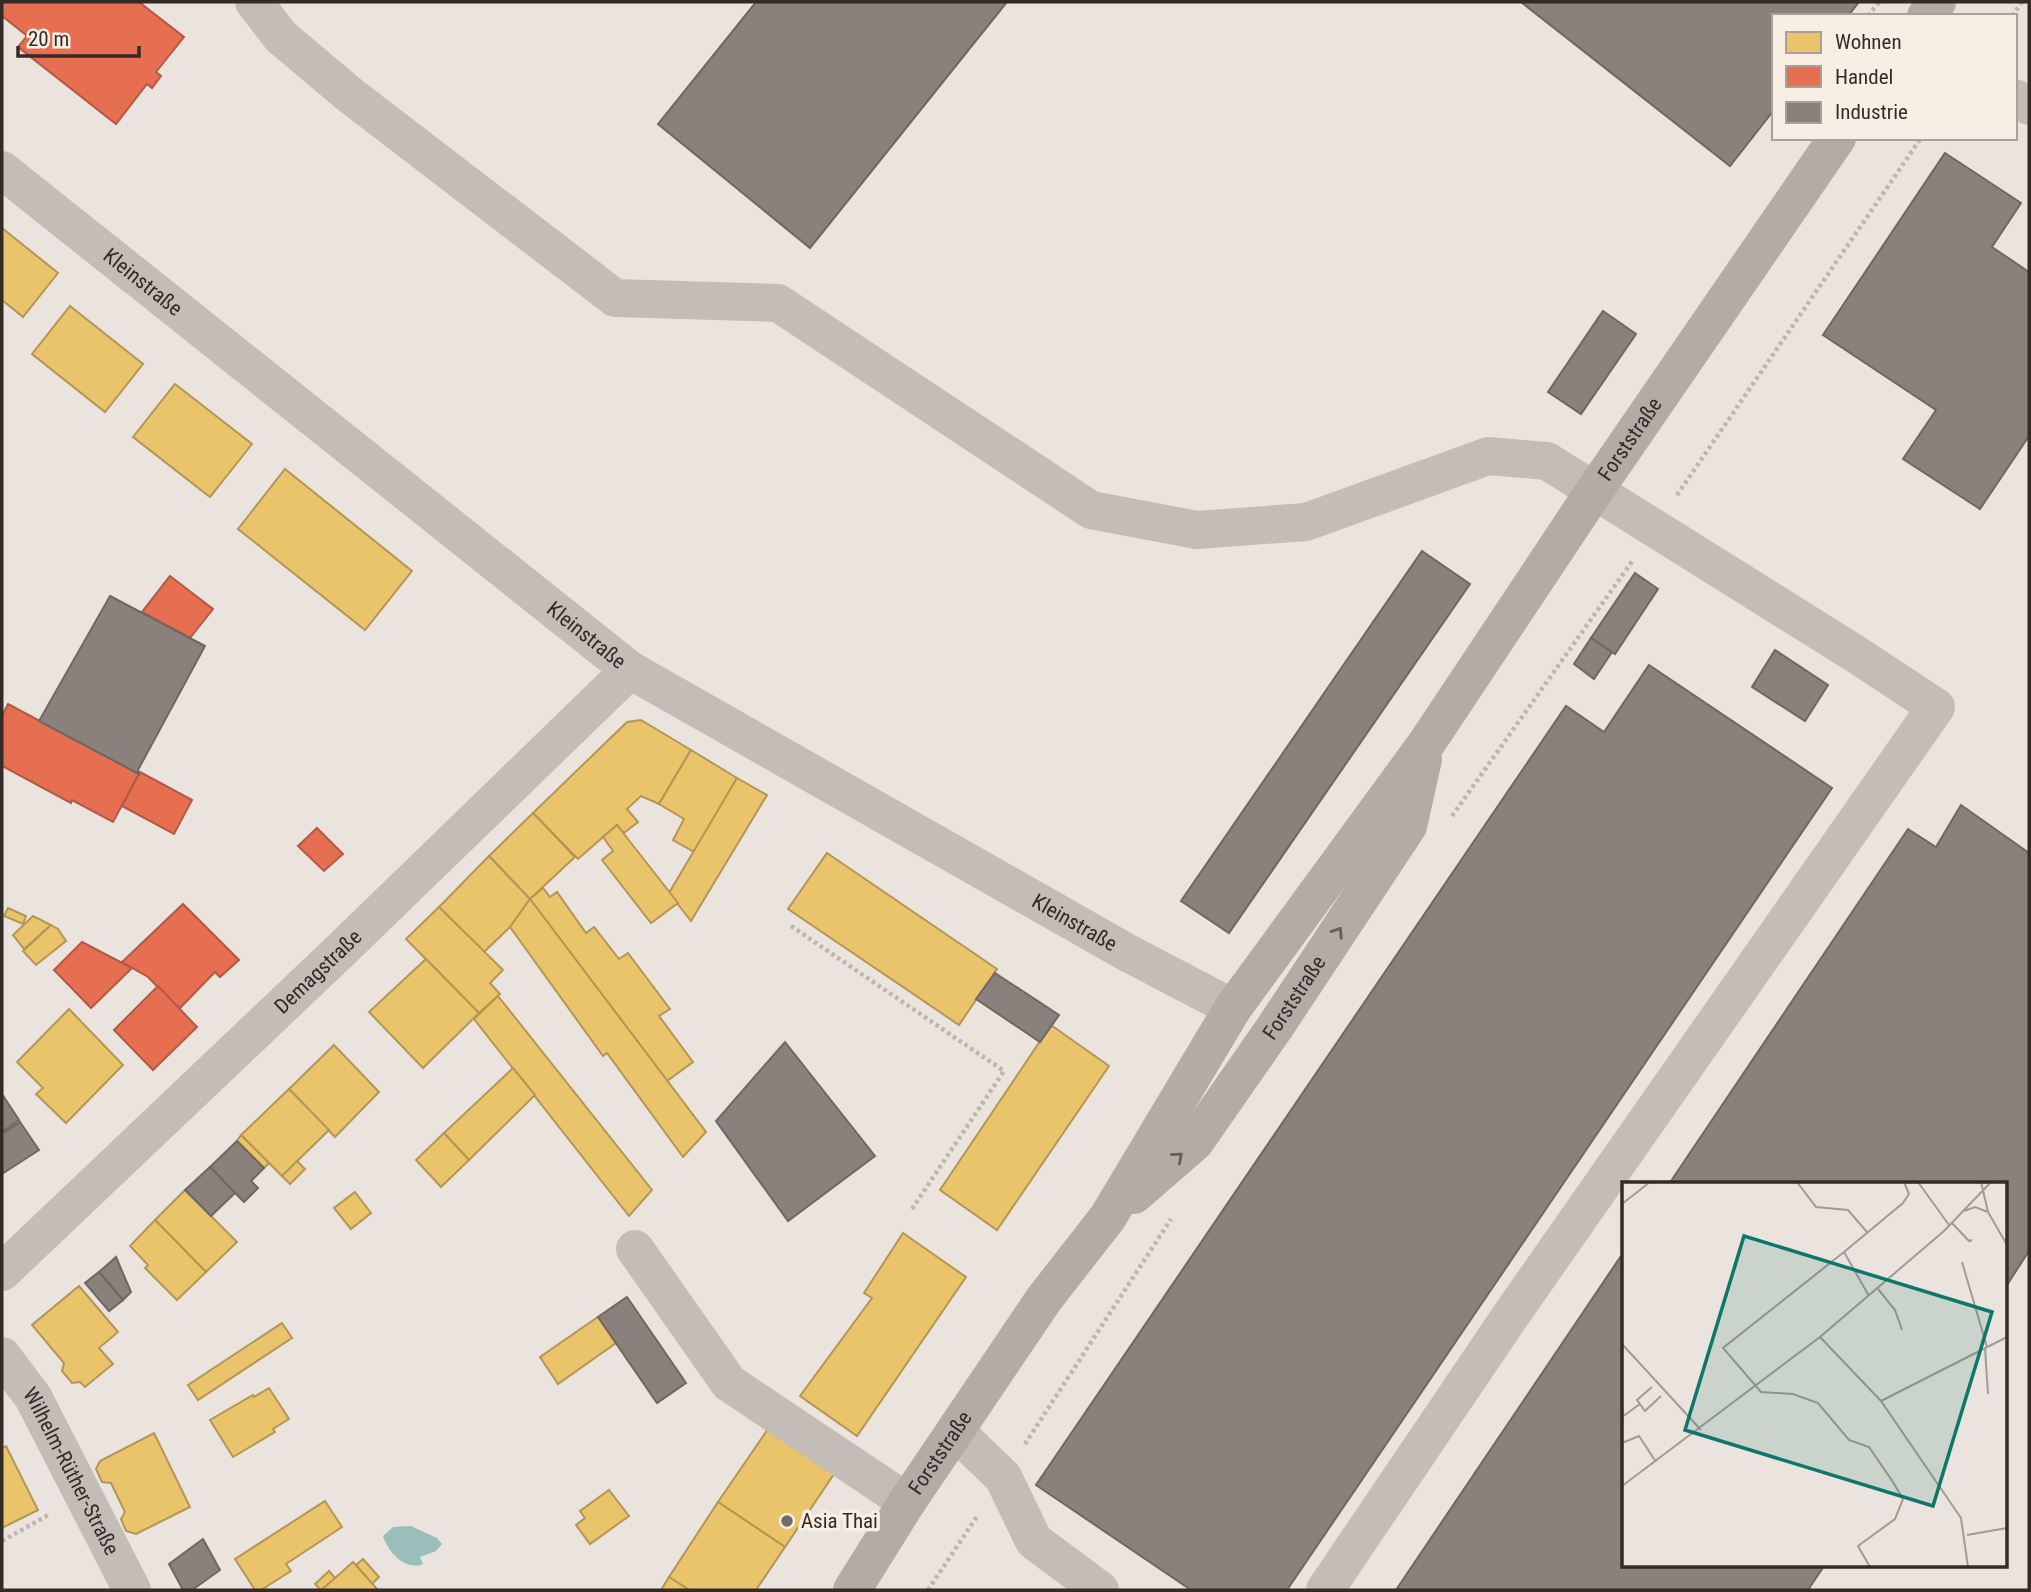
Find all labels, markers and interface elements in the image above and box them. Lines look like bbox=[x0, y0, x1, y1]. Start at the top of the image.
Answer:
scale bar bbox=[18, 14, 138, 58]
legend bbox=[1772, 14, 2017, 140]
text: 20 m bbox=[28, 27, 69, 51]
text: Wohnen bbox=[1835, 30, 1902, 54]
text: Handel bbox=[1835, 65, 1893, 89]
text: Industrie bbox=[1835, 100, 1908, 124]
street label: Kleinstraße bbox=[99, 244, 187, 321]
street label: Forststraße bbox=[1593, 393, 1667, 485]
street label: Kleinstraße bbox=[542, 597, 631, 674]
street label: Kleinstraße bbox=[1028, 889, 1121, 956]
street label: Demagstraße bbox=[270, 925, 367, 1019]
one-way arrow bbox=[1330, 926, 1343, 939]
street label: Forststraße bbox=[1258, 951, 1331, 1044]
one-way arrow bbox=[1170, 1152, 1183, 1165]
inset map bbox=[1622, 1182, 2007, 1568]
street label: Wilhelm-Rüther-Straße bbox=[18, 1383, 124, 1559]
street label: Forststraße bbox=[904, 1407, 977, 1499]
place label: Asia Thai bbox=[801, 1509, 878, 1533]
marker: Asia Thai bbox=[779, 1513, 795, 1529]

